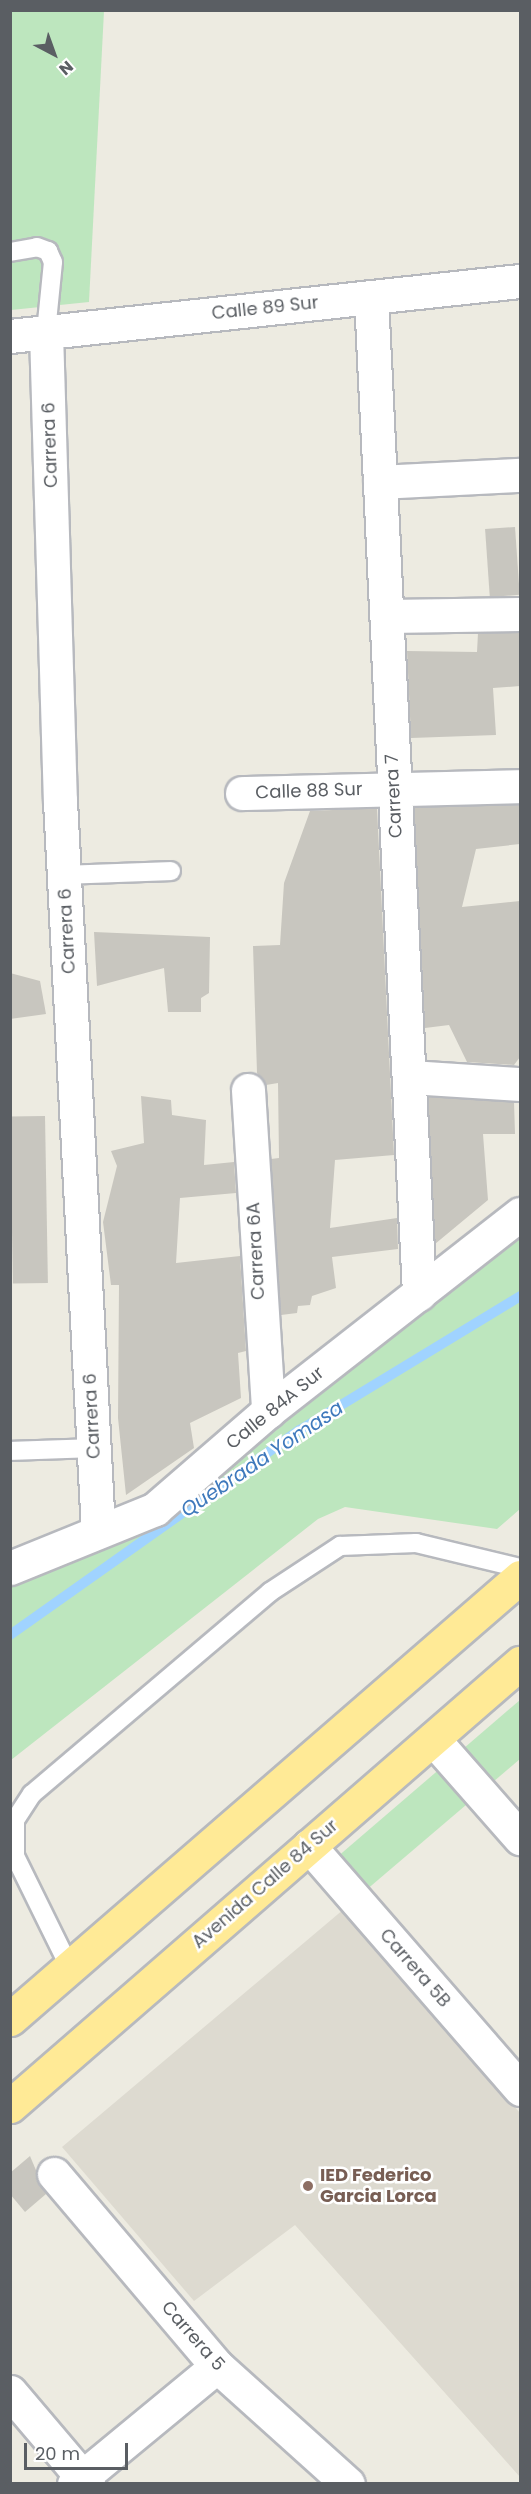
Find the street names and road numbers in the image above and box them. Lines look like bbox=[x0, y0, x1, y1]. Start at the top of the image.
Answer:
street label: Calle 89 Sur bbox=[211, 292, 319, 324]
street label: Carrera 6 bbox=[38, 402, 62, 488]
street label: Carrera 7 bbox=[381, 753, 407, 839]
street label: Calle 88 Sur bbox=[255, 778, 363, 804]
street label: Carrera 6 bbox=[54, 888, 80, 974]
street label: Carrera 6A bbox=[243, 1202, 269, 1300]
street label: Calle 84A Sur bbox=[222, 1362, 328, 1454]
street label: Carrera 6 bbox=[79, 1373, 105, 1459]
street label: Avenida Calle 84 Sur bbox=[188, 1815, 342, 1953]
street label: Carrera 5B bbox=[375, 1924, 455, 2012]
street label: Carrera 5 bbox=[157, 2297, 229, 2375]

